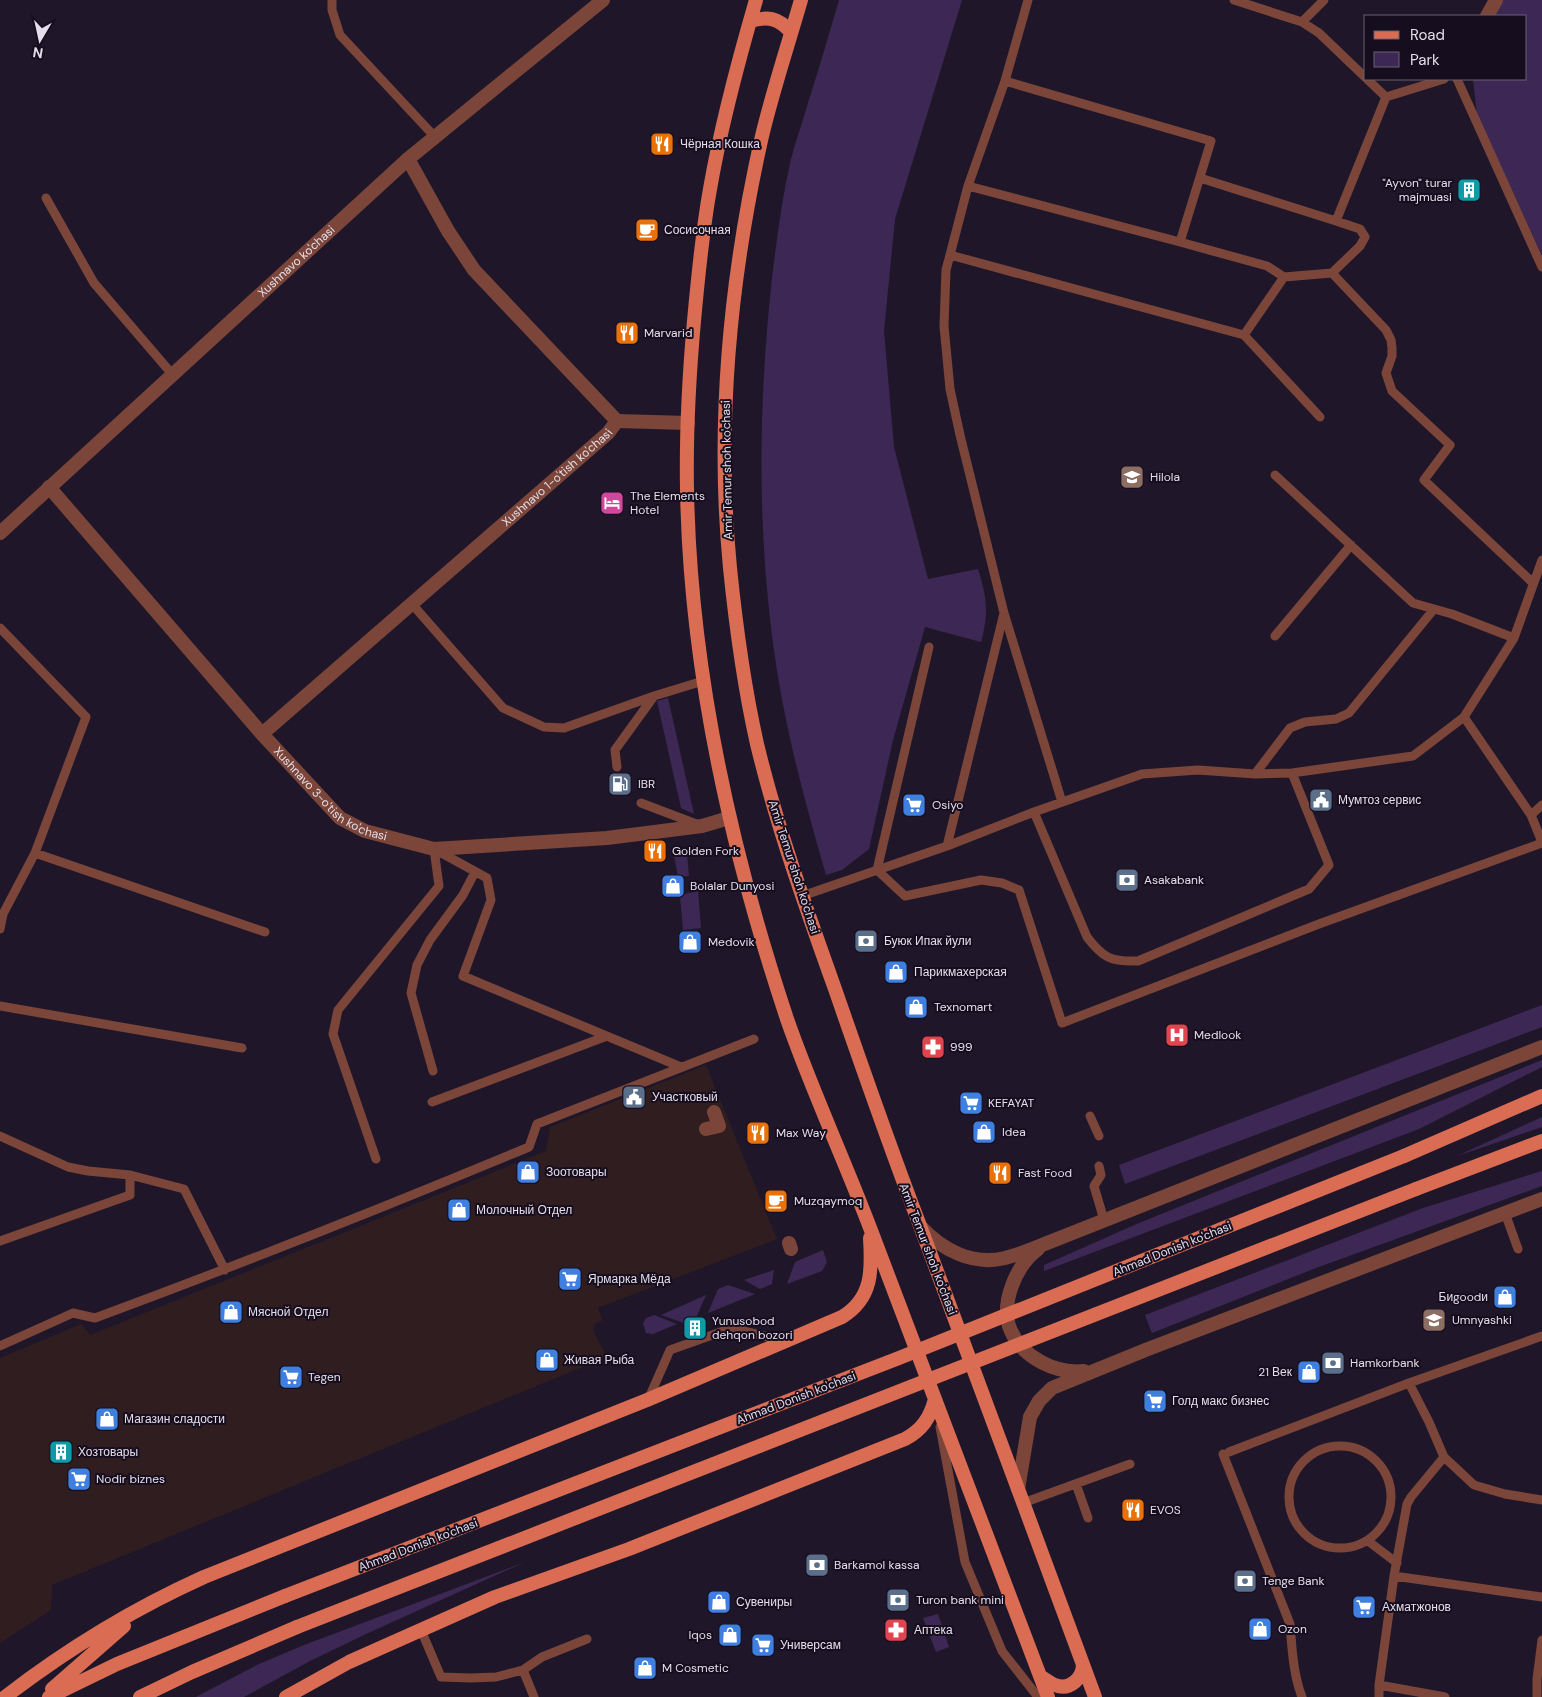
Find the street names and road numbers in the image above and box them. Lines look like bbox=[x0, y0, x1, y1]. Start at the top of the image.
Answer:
street label: Xushnavo ko'chasi bbox=[254, 222, 338, 301]
street label: Amir Temur shoh ko'chasi bbox=[718, 400, 736, 540]
street label: Xushnavo 1-o'tish ko'chasi bbox=[498, 425, 616, 530]
street label: Xushnavo 3-o'tish ko'chasi bbox=[270, 743, 389, 844]
street label: Amir Temur shoh ko'chasi bbox=[765, 798, 823, 936]
street label: Amir Temur shoh ko'chasi bbox=[895, 1181, 961, 1317]
street label: Ahmad Donish ko'chasi bbox=[1110, 1218, 1234, 1280]
street label: Ahmad Donish ko'chasi bbox=[734, 1368, 858, 1428]
street label: Ahmad Donish ko'chasi bbox=[356, 1515, 480, 1575]

